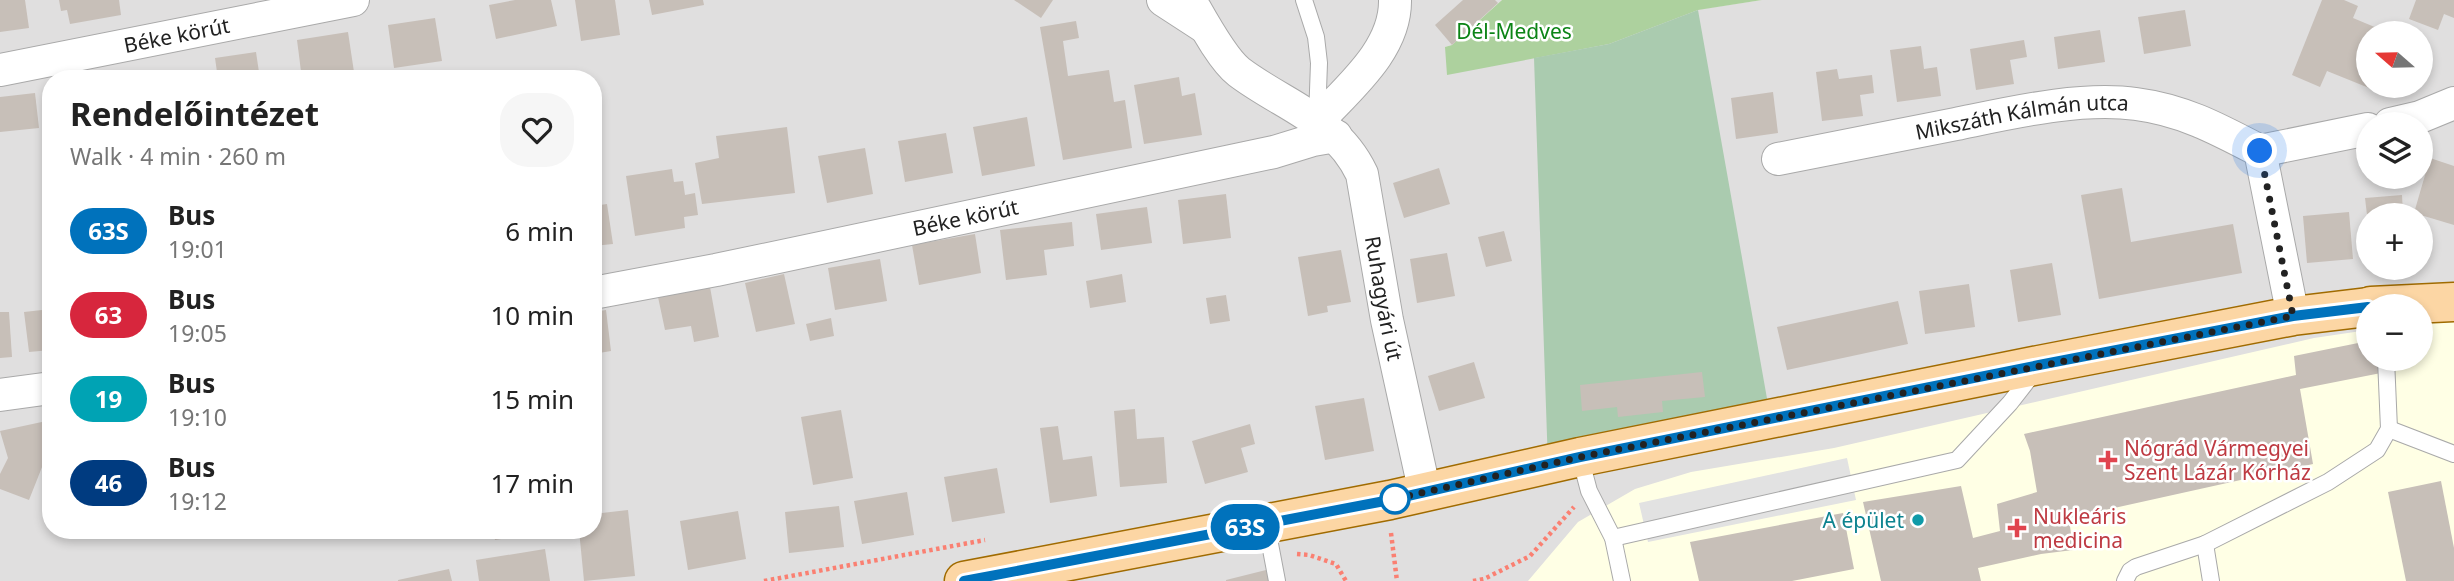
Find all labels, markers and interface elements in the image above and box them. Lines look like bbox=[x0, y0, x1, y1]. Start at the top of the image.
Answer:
street label: Béke körút bbox=[121, 11, 232, 59]
park label: Dél-Medves bbox=[1456, 17, 1572, 45]
north arrow bbox=[2356, 21, 2432, 98]
map controls bbox=[2356, 21, 2433, 371]
street label: Mikszáth Kálmán utca bbox=[1913, 88, 2130, 146]
text: Rendelőintézet bbox=[70, 91, 319, 136]
button: heart bbox=[500, 93, 574, 167]
button: layers bbox=[2356, 112, 2433, 189]
your location bbox=[2242, 133, 2277, 168]
text: Walk · 4 min · 260 m bbox=[70, 140, 286, 172]
street label: Béke körút bbox=[910, 192, 1021, 242]
text: Bus bbox=[168, 197, 215, 233]
button: + bbox=[2356, 203, 2433, 280]
text: 6 min bbox=[505, 213, 574, 249]
text: 63S bbox=[88, 214, 129, 247]
text: 19:01 bbox=[168, 233, 227, 265]
street label: Ruhagyári út bbox=[1359, 234, 1410, 364]
text: Bus bbox=[168, 281, 215, 317]
button: − bbox=[2356, 294, 2433, 371]
text: 10 min bbox=[490, 297, 574, 333]
text: 63 bbox=[95, 298, 122, 331]
text: 19:05 bbox=[168, 317, 227, 349]
text: Bus bbox=[168, 365, 215, 401]
text: 15 min bbox=[490, 381, 574, 417]
text: 19 bbox=[95, 382, 122, 415]
text: 19:10 bbox=[168, 401, 227, 433]
place label: Nógrád Vármegyei Szent Lázár Kórház bbox=[2124, 434, 2311, 486]
text: Bus bbox=[168, 449, 215, 485]
marker: Nógrád Vármegyei Szent Lázár Kórház bbox=[2098, 450, 2118, 470]
text: 17 min bbox=[490, 465, 574, 501]
text: 46 bbox=[95, 466, 122, 499]
unlabelled marker bbox=[1380, 484, 1410, 514]
text: 19:12 bbox=[168, 485, 227, 517]
place label: Nukleáris medicina bbox=[2033, 502, 2126, 554]
line badge: 63S bbox=[1205, 504, 1285, 550]
place label: A épület bbox=[1823, 506, 1904, 534]
text: 63S bbox=[1225, 510, 1265, 543]
marker: A épület bbox=[1910, 512, 1926, 528]
marker: Nukleáris medicina bbox=[2007, 518, 2027, 538]

